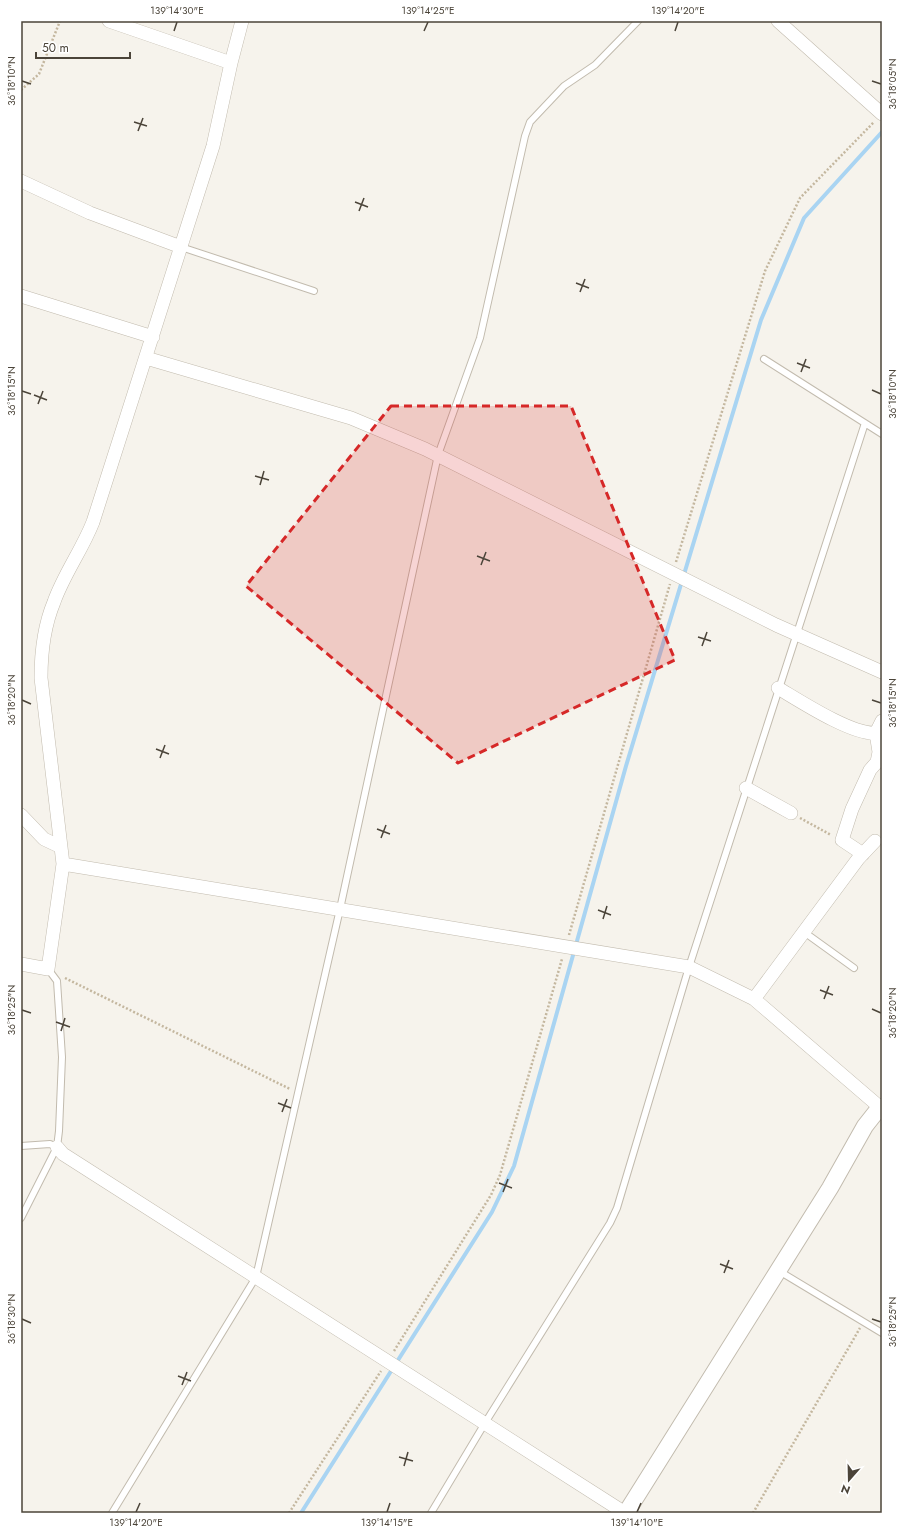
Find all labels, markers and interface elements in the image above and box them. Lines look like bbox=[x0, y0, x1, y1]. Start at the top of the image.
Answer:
text: 139°14'30"E bbox=[150, 3, 204, 18]
text: 139°14'25"E bbox=[401, 3, 455, 18]
text: 139°14'20"E bbox=[651, 3, 705, 18]
scale bar bbox=[36, 34, 130, 60]
text: 50 m bbox=[42, 39, 69, 57]
text: 36°18'10"N bbox=[4, 56, 19, 106]
text: 36°18'05"N bbox=[885, 59, 900, 109]
text: 36°18'15"N bbox=[4, 366, 19, 416]
text: 36°18'10"N bbox=[885, 369, 900, 419]
text: 36°18'20"N bbox=[4, 675, 19, 725]
text: 36°18'15"N bbox=[885, 678, 900, 728]
text: 36°18'25"N bbox=[4, 985, 19, 1035]
text: 36°18'20"N bbox=[885, 988, 900, 1038]
text: 36°18'30"N bbox=[4, 1294, 19, 1344]
text: 36°18'25"N bbox=[885, 1297, 900, 1347]
north arrow bbox=[829, 1460, 869, 1500]
text: N bbox=[839, 1480, 852, 1498]
text: 139°14'20"E bbox=[109, 1515, 163, 1530]
text: 139°14'15"E bbox=[361, 1515, 413, 1530]
text: 139°14'10"E bbox=[611, 1515, 663, 1530]

